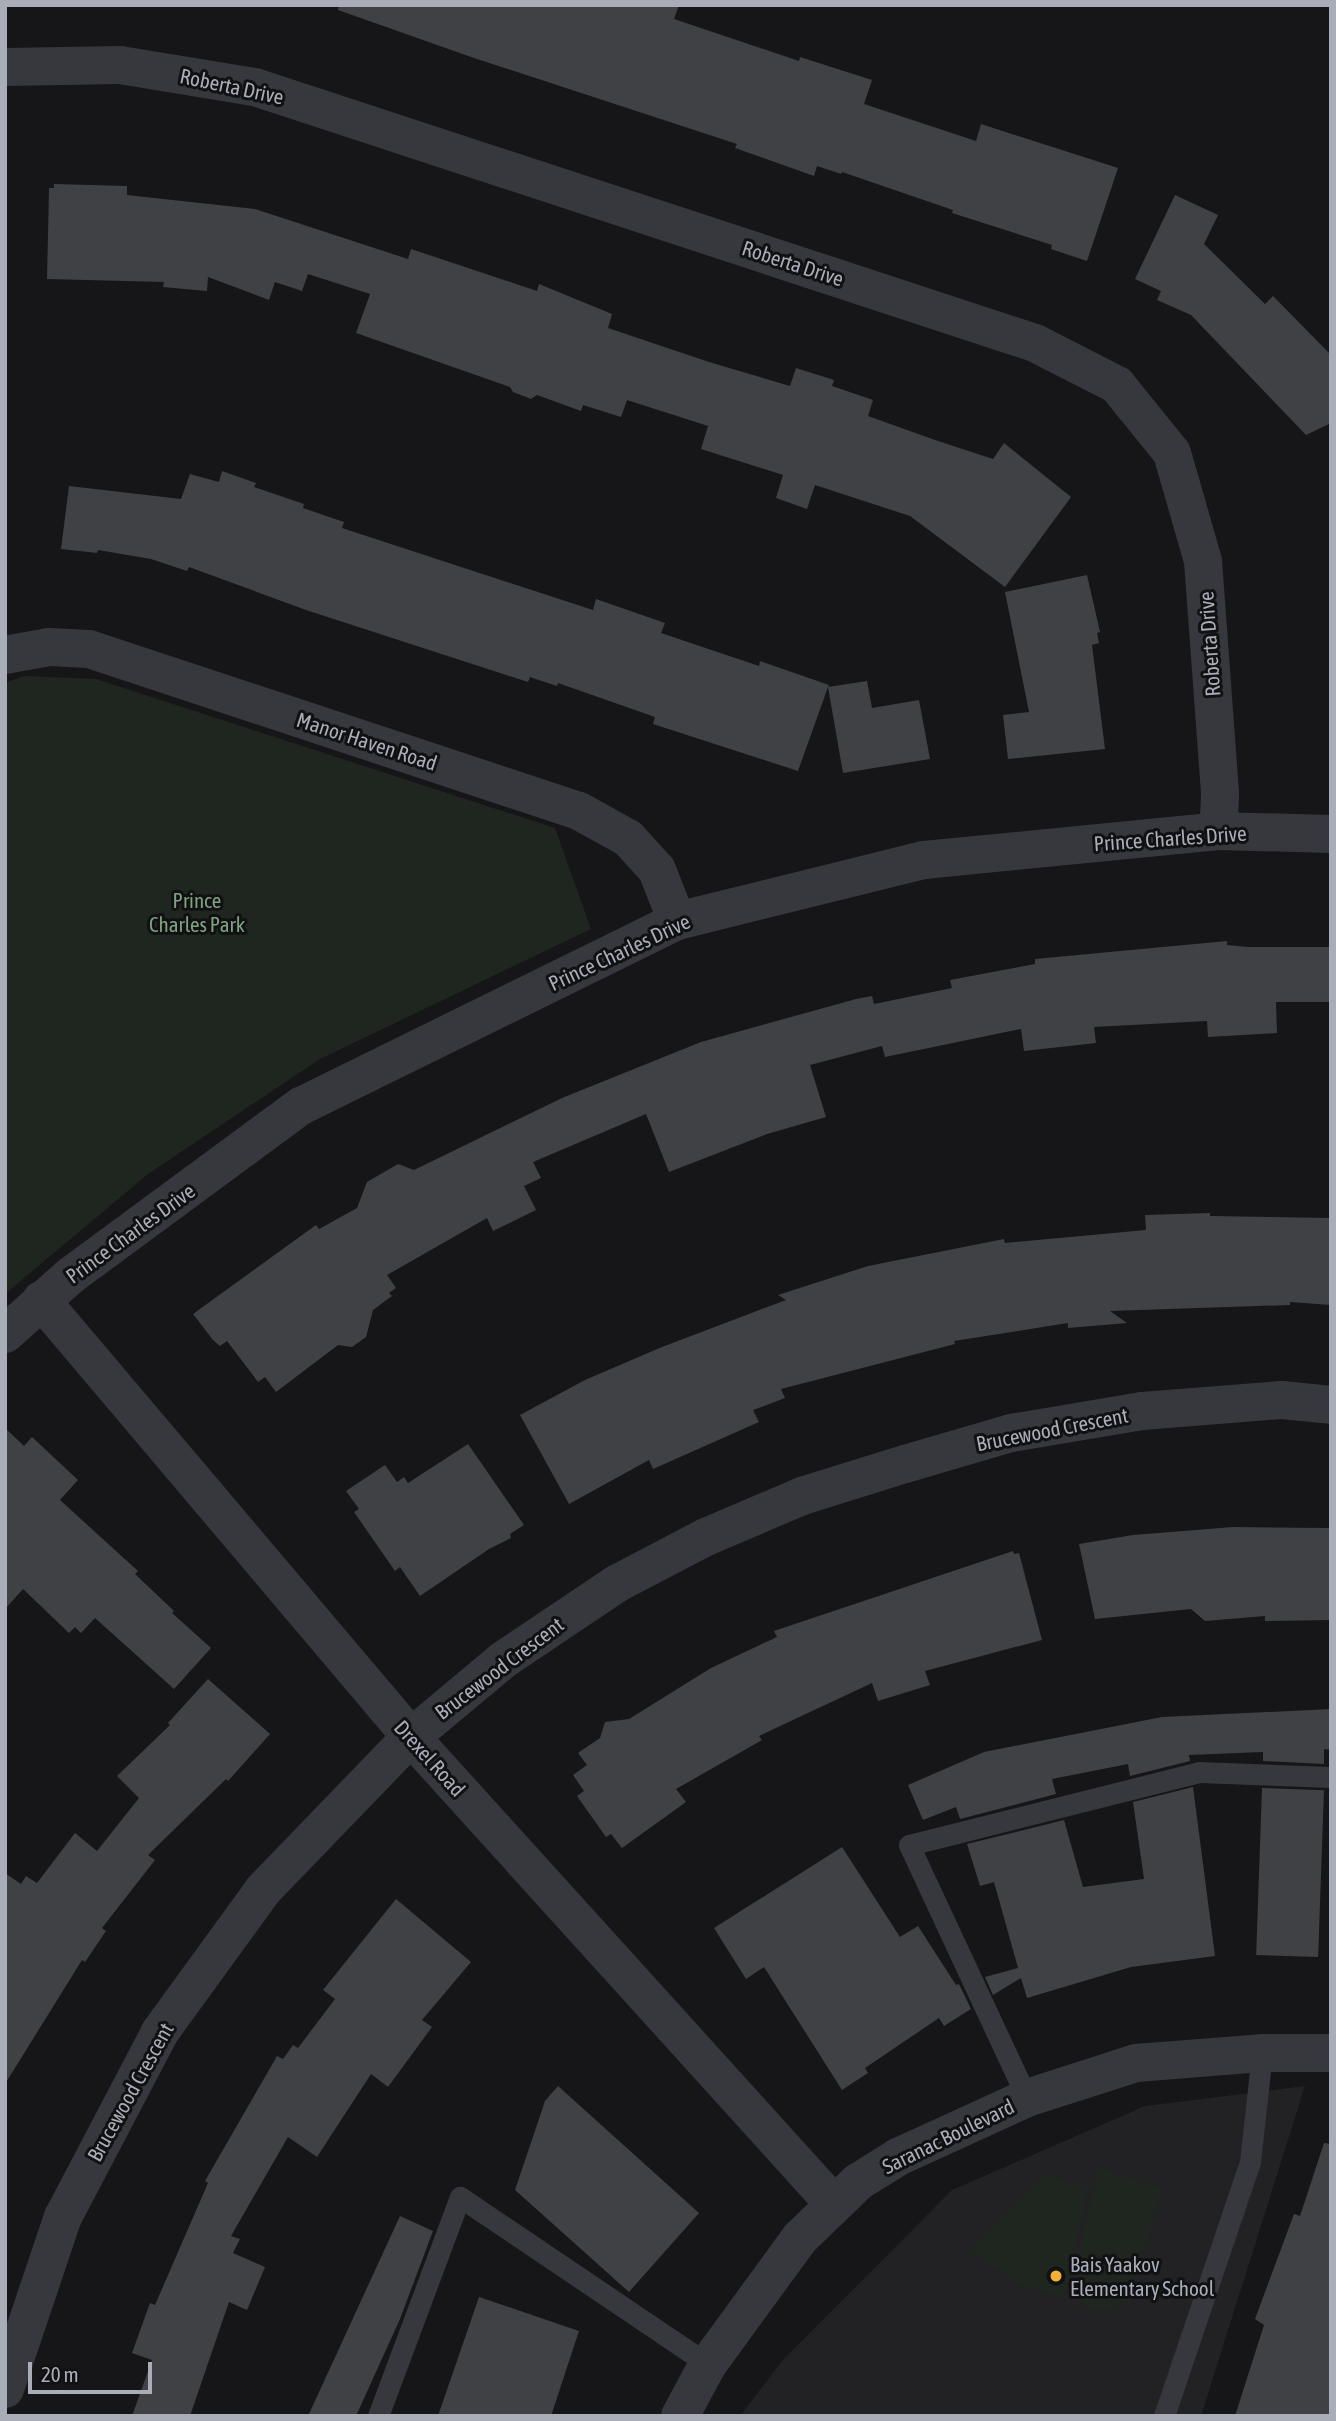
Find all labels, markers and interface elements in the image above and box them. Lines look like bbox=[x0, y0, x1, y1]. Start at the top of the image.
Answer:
street label: Roberta Drive bbox=[178, 63, 286, 109]
street label: Roberta Drive bbox=[739, 235, 847, 291]
street label: Roberta Drive bbox=[1193, 591, 1225, 697]
street label: Manor Haven Road bbox=[294, 706, 440, 776]
street label: Prince Charles Drive bbox=[1093, 820, 1247, 856]
park label: Prince Charles Park bbox=[149, 887, 245, 937]
street label: Prince Charles Drive bbox=[544, 908, 694, 996]
street label: Prince Charles Drive bbox=[61, 1178, 199, 1288]
street label: Brucewood Crescent bbox=[974, 1402, 1130, 1456]
street label: Brucewood Crescent bbox=[430, 1611, 568, 1725]
street label: Drexel Road bbox=[389, 1715, 471, 1801]
street label: Brucewood Crescent bbox=[82, 2018, 178, 2166]
street label: Saranac Boulevard bbox=[878, 2093, 1018, 2179]
place label: Bais Yaakov Elementary School bbox=[1070, 2251, 1214, 2301]
marker: Bais Yaakov Elementary School bbox=[1048, 2268, 1064, 2284]
scale bar bbox=[32, 2348, 156, 2392]
text: 20 m bbox=[41, 2362, 79, 2386]

